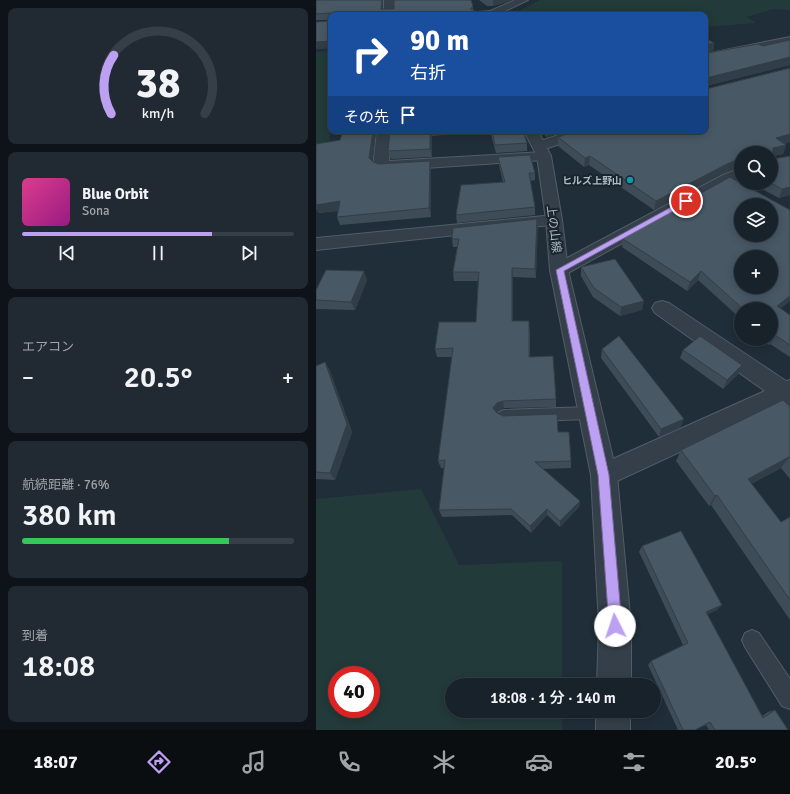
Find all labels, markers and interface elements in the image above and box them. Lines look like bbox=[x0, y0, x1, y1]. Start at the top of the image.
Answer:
text: 90 m bbox=[410, 24, 469, 58]
icon: right bbox=[344, 28, 396, 80]
text: 38 bbox=[136, 58, 180, 109]
text: 右折 bbox=[410, 62, 446, 84]
icon: arrive bbox=[397, 104, 419, 126]
text: km/h bbox=[142, 105, 174, 122]
text: その先 bbox=[344, 108, 389, 126]
map controls bbox=[734, 146, 778, 346]
button: search bbox=[734, 146, 778, 190]
place label: ヒルズ上野山 bbox=[562, 175, 622, 187]
marker: ヒルズ上野山 bbox=[625, 175, 635, 185]
pin bbox=[669, 184, 703, 218]
text: Blue Orbit bbox=[82, 185, 149, 203]
icon: arrive bbox=[675, 190, 697, 212]
button: layers bbox=[734, 198, 778, 242]
text: Sona bbox=[82, 203, 110, 219]
street label: 上の山線 bbox=[543, 204, 564, 254]
icon: previous bbox=[56, 242, 78, 264]
icon: pause bbox=[147, 242, 169, 264]
icon: next bbox=[238, 242, 260, 264]
button: + bbox=[734, 250, 778, 294]
button: − bbox=[734, 302, 778, 346]
text: エアコン bbox=[22, 339, 74, 355]
text: 20.5° bbox=[124, 359, 192, 396]
text: − bbox=[22, 364, 34, 391]
text: + bbox=[282, 364, 294, 391]
text: 航続距離 · 76% bbox=[22, 477, 110, 493]
text: 380 km bbox=[22, 497, 117, 534]
position arrow bbox=[594, 605, 636, 647]
text: 到着 bbox=[22, 628, 48, 644]
text: 18:08 bbox=[22, 648, 95, 685]
speed limit sign: 40 bbox=[328, 666, 380, 718]
text: 18:08 · 1 分 · 140 m bbox=[490, 689, 616, 707]
icon: directions bbox=[145, 748, 173, 776]
icon: music bbox=[240, 748, 268, 776]
icon: phone bbox=[335, 748, 363, 776]
icon: climate bbox=[430, 748, 458, 776]
icon: car bbox=[525, 748, 553, 776]
icon: filters bbox=[620, 748, 648, 776]
text: 18:07 bbox=[34, 751, 78, 773]
text: 20.5° bbox=[715, 751, 756, 773]

